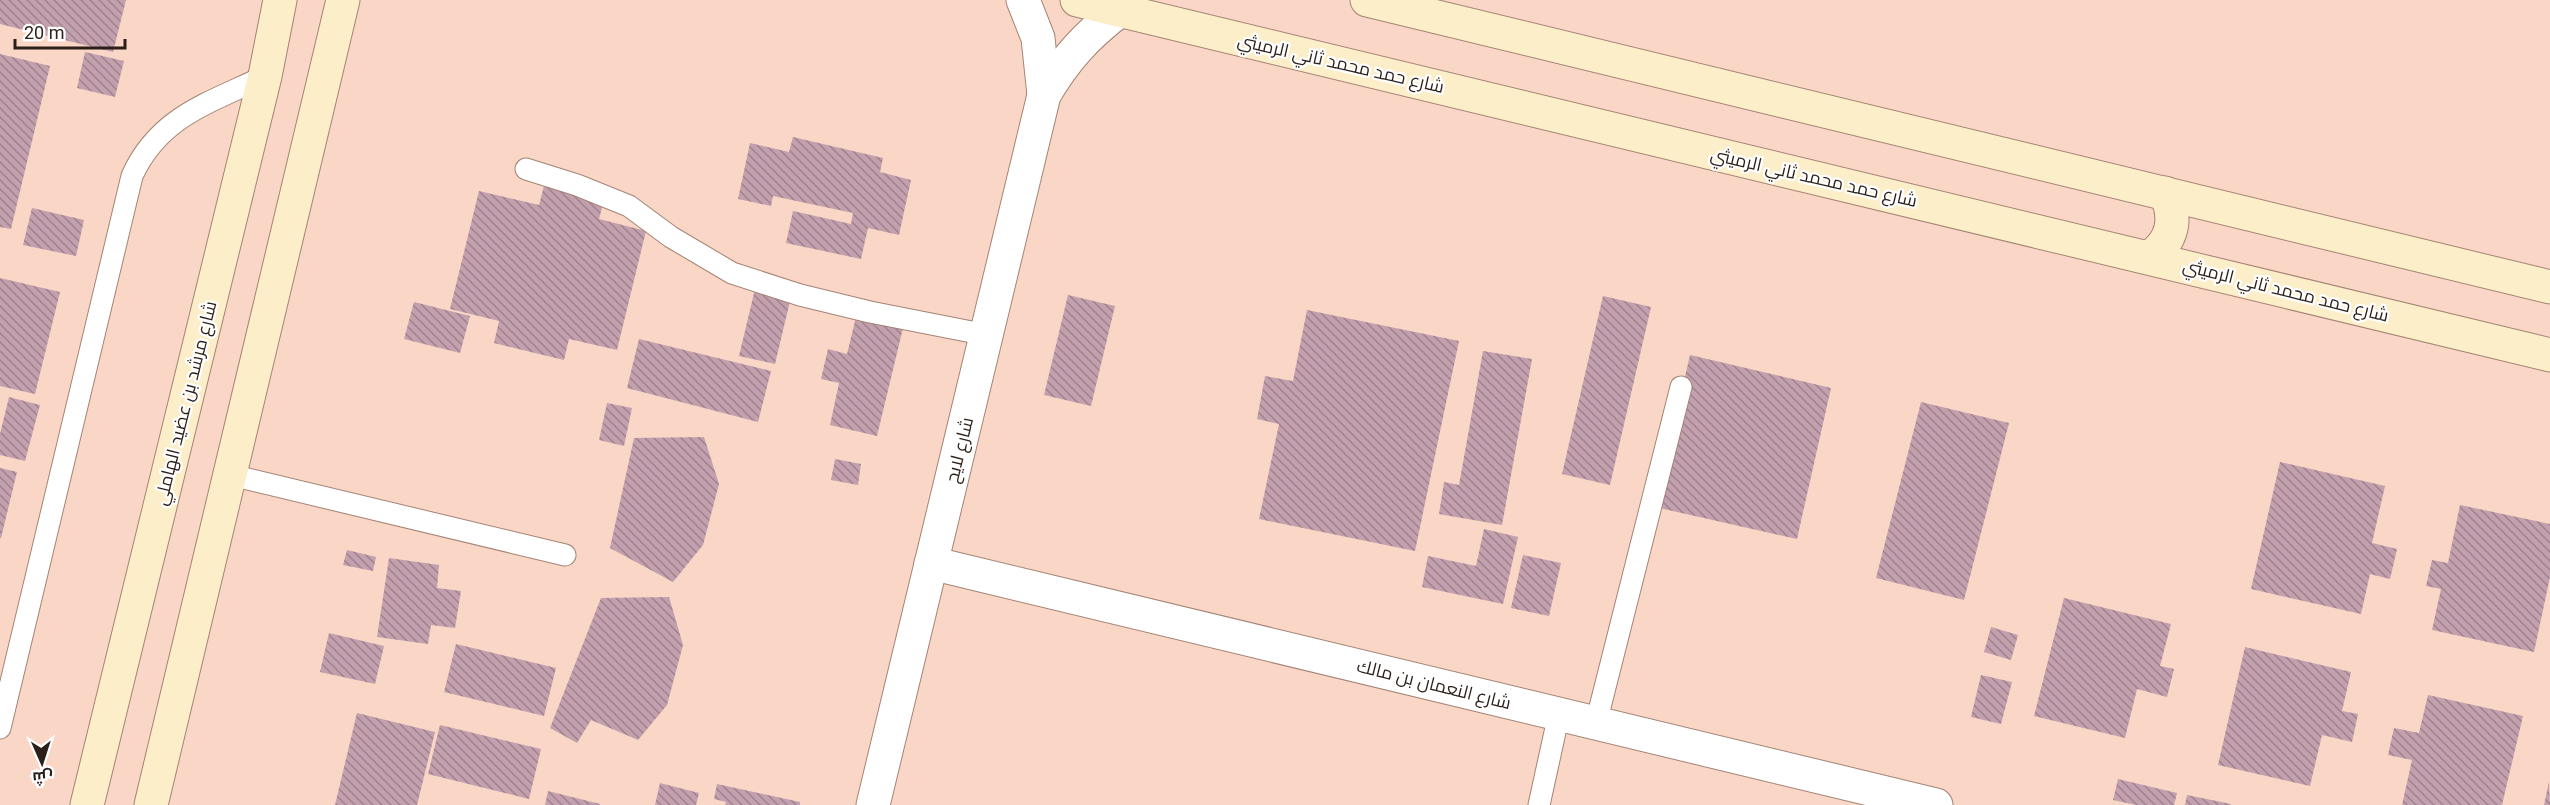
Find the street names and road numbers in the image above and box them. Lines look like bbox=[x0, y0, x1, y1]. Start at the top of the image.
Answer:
street label: شارع حمد محمد ثاني الرميثي bbox=[1235, 29, 1446, 101]
street label: شارع حمد محمد ثاني الرميثي bbox=[1708, 143, 1919, 215]
street label: شارع حمد محمد ثاني الرميثي bbox=[2180, 254, 2391, 330]
street label: شارع مرشد بن عضيد الهاملي bbox=[149, 299, 224, 508]
street label: شارع لايح bbox=[941, 415, 979, 486]
street label: شارع النعمان بن مالك bbox=[1354, 655, 1513, 715]

